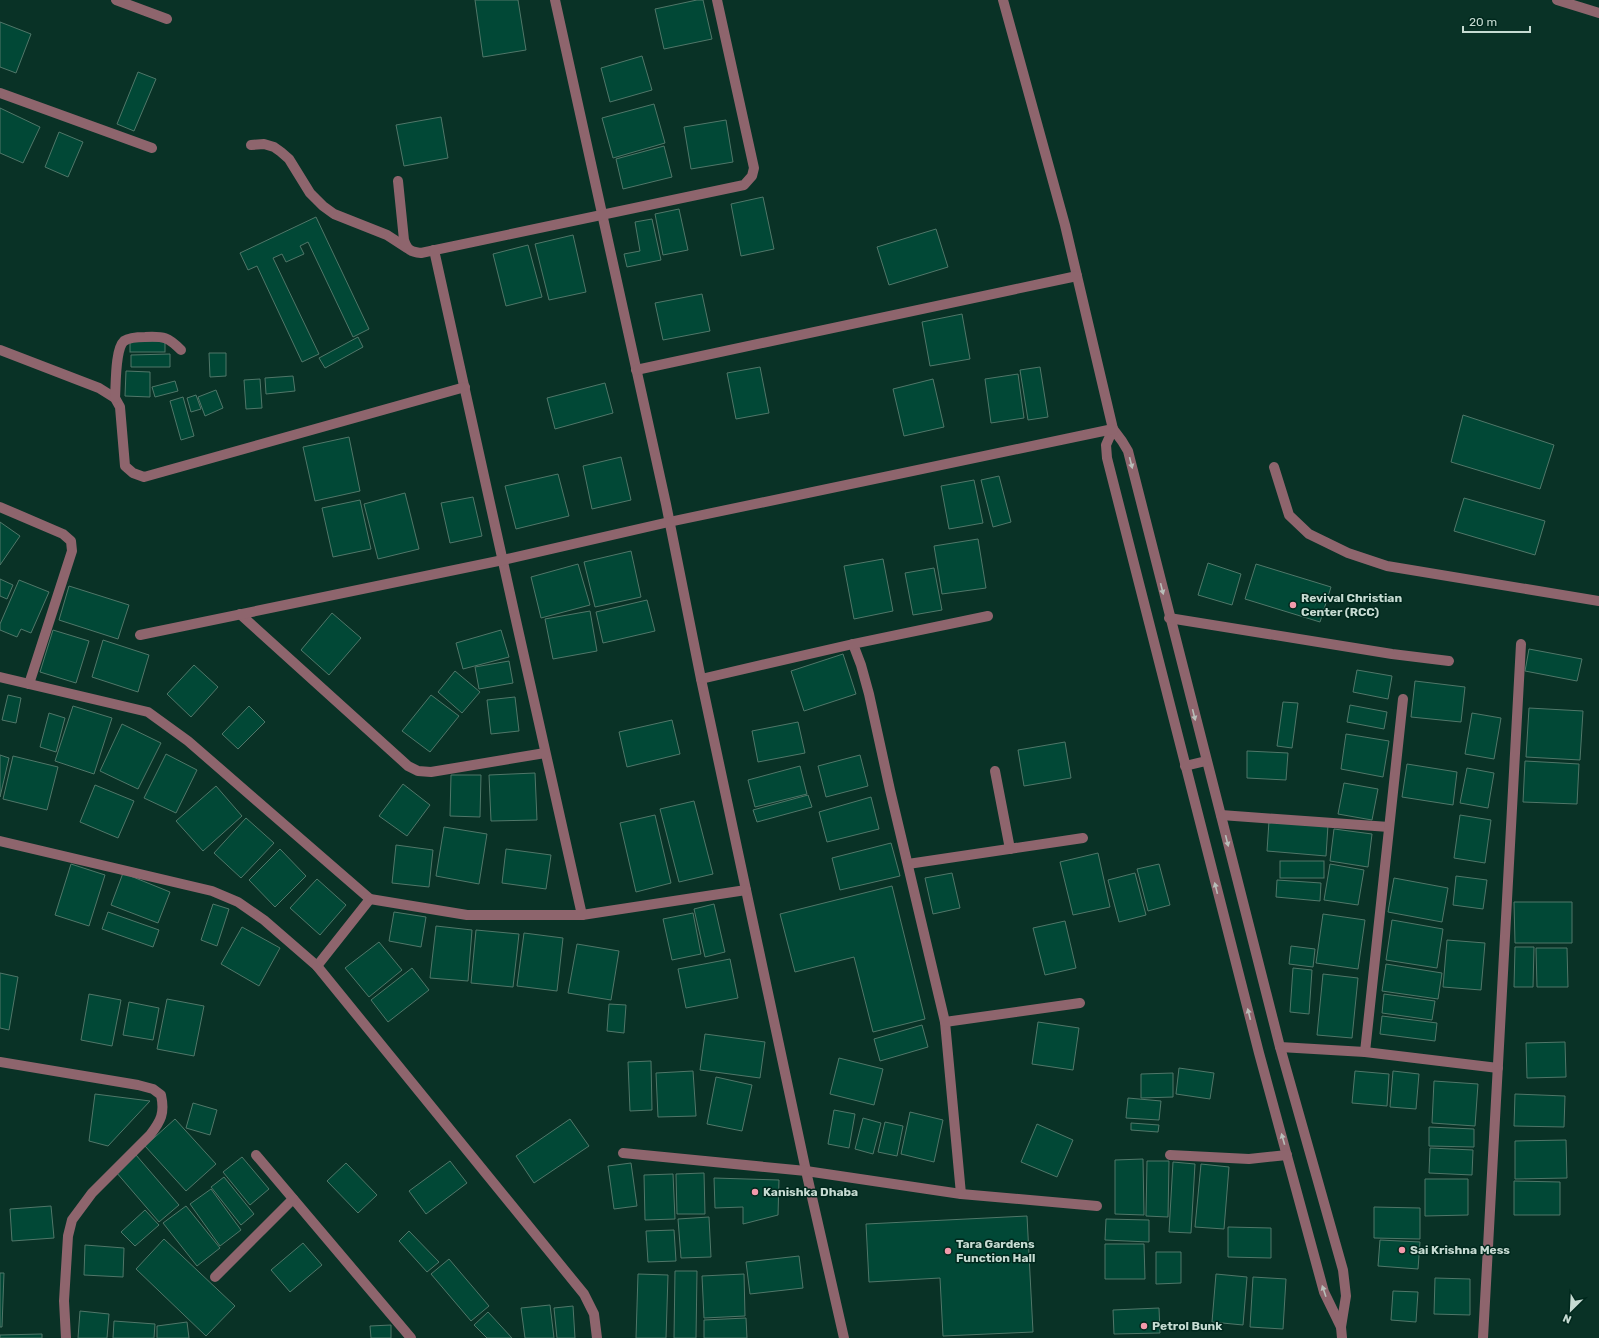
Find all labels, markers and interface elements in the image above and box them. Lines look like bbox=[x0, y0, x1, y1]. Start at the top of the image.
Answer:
scale bar bbox=[1463, 8, 1530, 34]
text: 20 m bbox=[1469, 15, 1497, 29]
one-way arrow bbox=[1128, 457, 1134, 469]
one-way arrow bbox=[1160, 583, 1166, 595]
place label: Revival Christian Center (RCC) bbox=[1301, 591, 1402, 619]
marker: Revival Christian Center (RCC) bbox=[1288, 600, 1298, 610]
one-way arrow bbox=[1192, 709, 1198, 721]
one-way arrow bbox=[1225, 835, 1231, 847]
one-way arrow bbox=[1213, 881, 1219, 893]
one-way arrow bbox=[1245, 1007, 1251, 1020]
one-way arrow bbox=[1280, 1133, 1286, 1145]
place label: Kanishka Dhaba bbox=[763, 1185, 858, 1199]
marker: Kanishka Dhaba bbox=[750, 1187, 760, 1197]
place label: Tara Gardens Function Hall bbox=[956, 1237, 1035, 1265]
place label: Sai Krishna Mess bbox=[1410, 1243, 1510, 1257]
marker: Sai Krishna Mess bbox=[1397, 1245, 1407, 1255]
marker: Tara Gardens Function Hall bbox=[943, 1246, 953, 1256]
one-way arrow bbox=[1321, 1285, 1327, 1297]
north arrow bbox=[1551, 1290, 1591, 1330]
text: N bbox=[1561, 1311, 1573, 1326]
place label: Petrol Bunk bbox=[1152, 1319, 1222, 1333]
marker: Petrol Bunk bbox=[1139, 1321, 1149, 1331]

